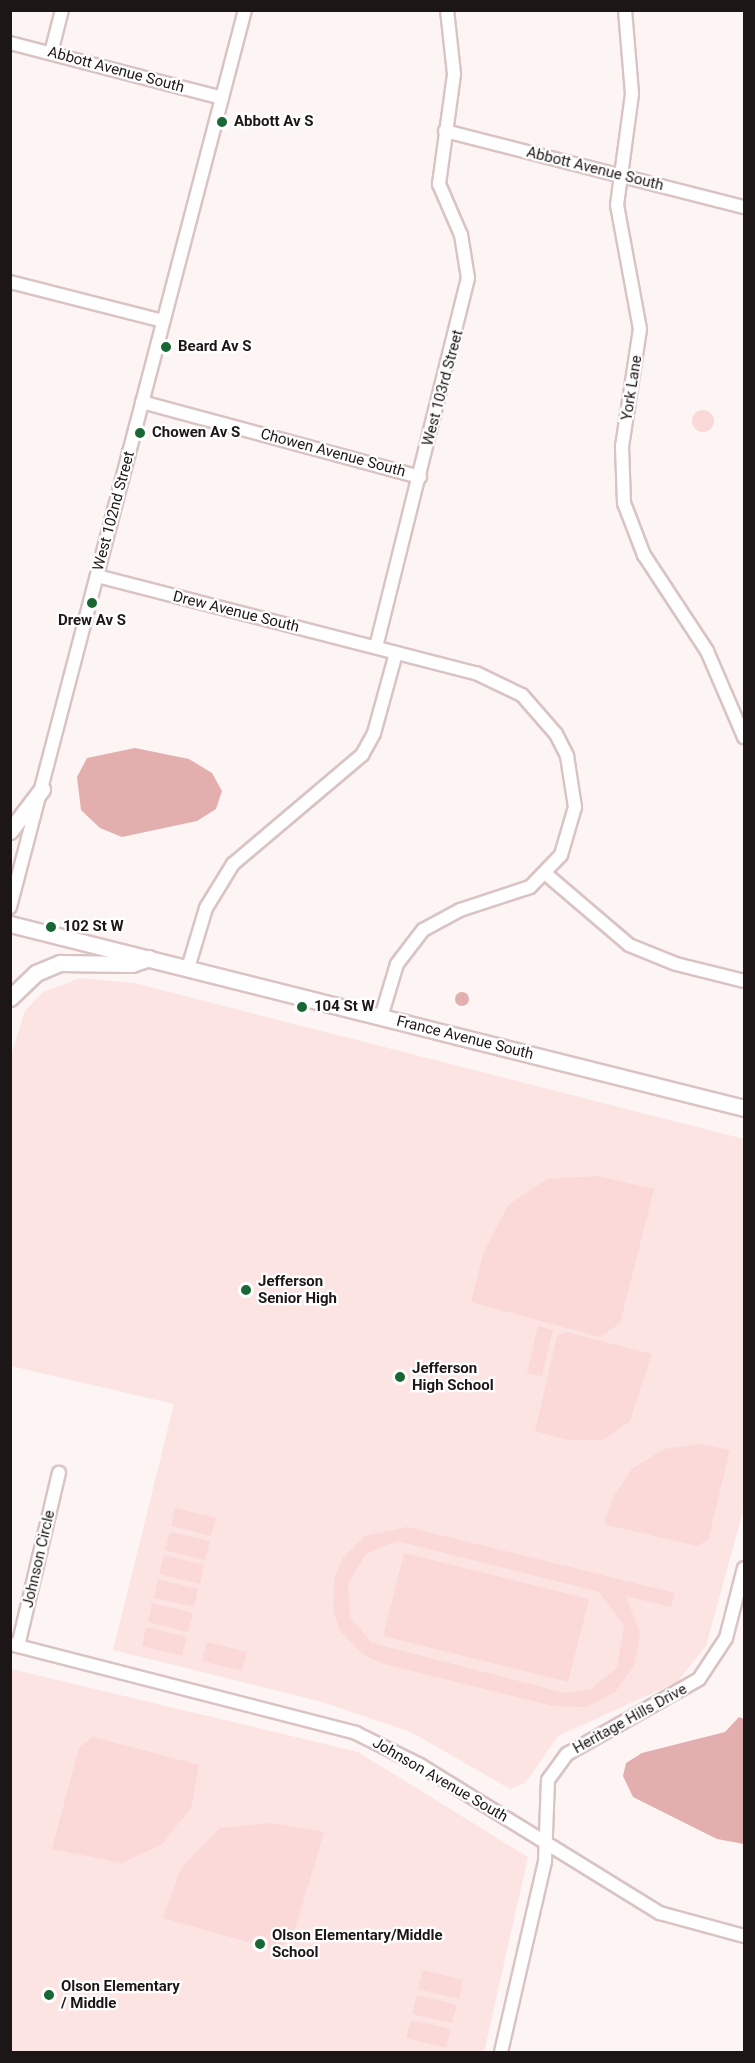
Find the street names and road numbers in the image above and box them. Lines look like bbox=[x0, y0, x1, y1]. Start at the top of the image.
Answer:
street label: Abbott Avenue South bbox=[46, 43, 186, 97]
street label: Abbott Avenue South bbox=[525, 143, 665, 195]
street label: West 103rd Street bbox=[419, 328, 467, 448]
street label: York Lane bbox=[618, 354, 646, 422]
street label: Chowen Avenue South bbox=[258, 425, 408, 481]
street label: West 102nd Street bbox=[89, 449, 139, 573]
street label: Drew Avenue South bbox=[171, 588, 301, 636]
street label: France Avenue South bbox=[395, 1012, 535, 1064]
street label: Johnson Circle bbox=[19, 1509, 59, 1609]
street label: Heritage Hills Drive bbox=[570, 1680, 690, 1758]
street label: Johnson Avenue South bbox=[369, 1734, 511, 1826]

